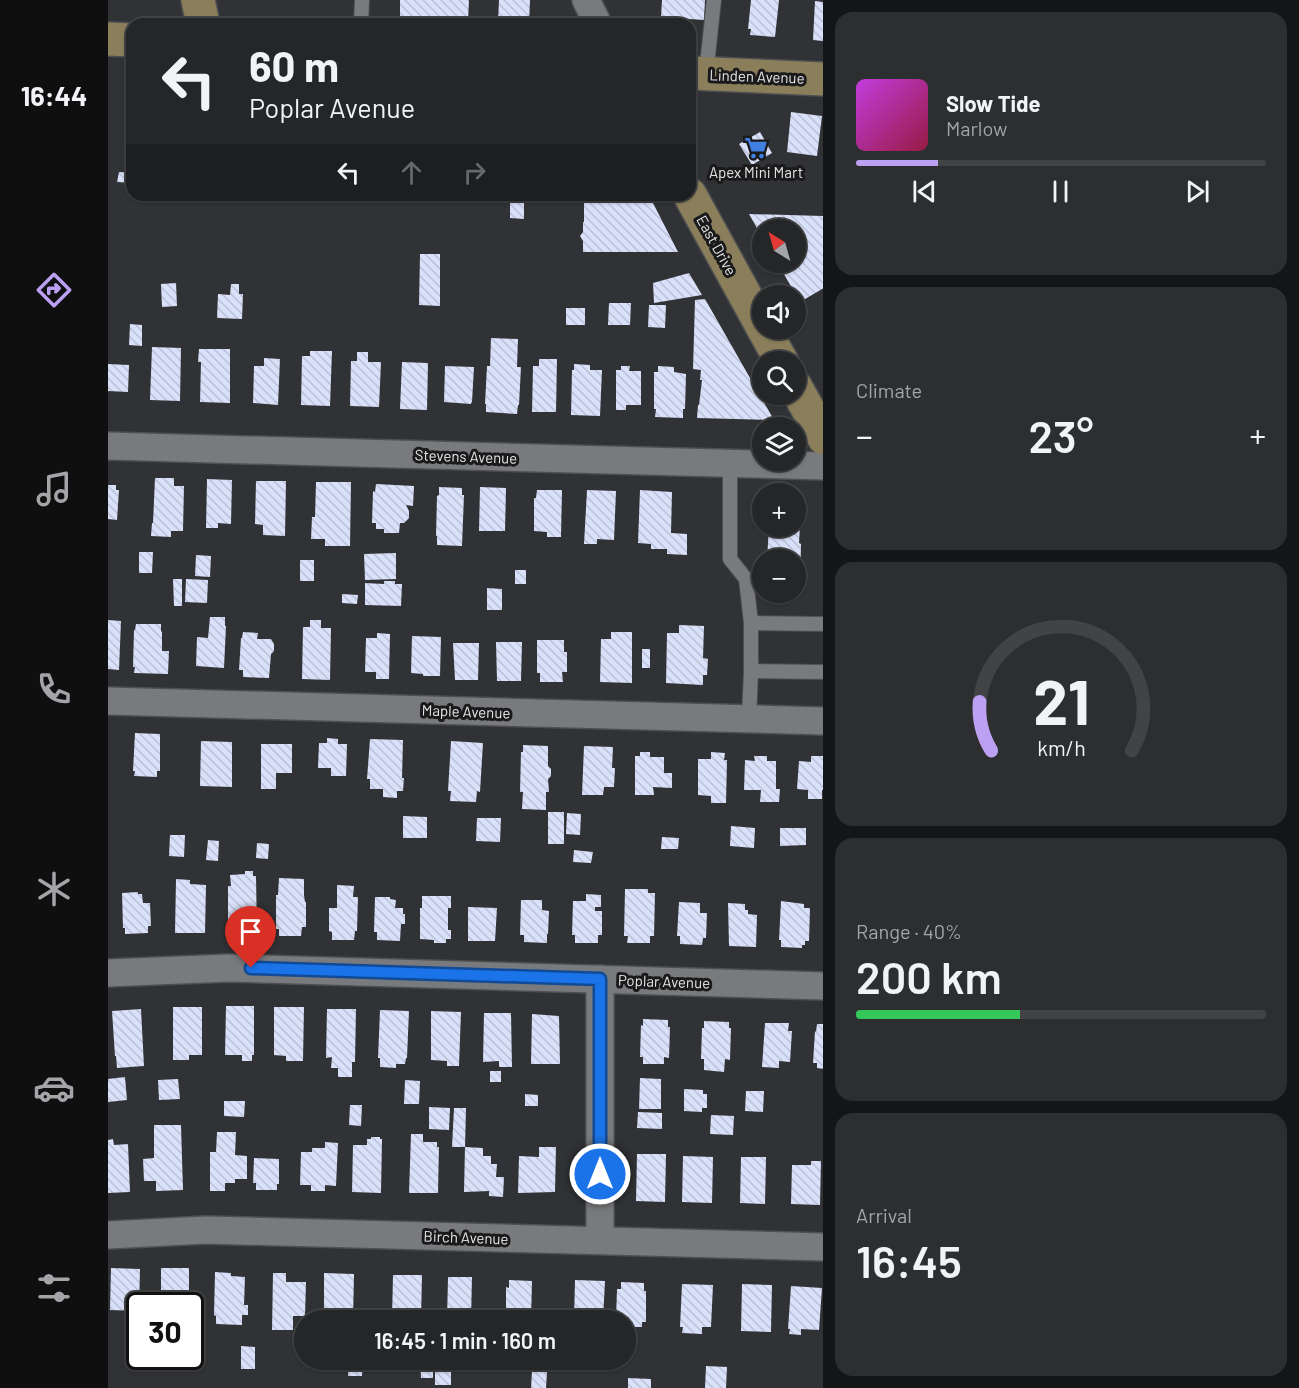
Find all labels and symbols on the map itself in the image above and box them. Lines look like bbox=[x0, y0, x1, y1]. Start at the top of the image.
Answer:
street label: Linden Avenue bbox=[709, 65, 805, 87]
supermarket icon: Apex Mini Mart bbox=[743, 135, 769, 161]
place label: Apex Mini Mart bbox=[709, 163, 803, 181]
street label: East Drive bbox=[693, 212, 741, 278]
north arrow bbox=[752, 219, 806, 273]
street label: Stevens Avenue bbox=[414, 445, 518, 467]
street label: Maple Avenue bbox=[421, 700, 511, 722]
pin bbox=[225, 906, 276, 968]
street label: Poplar Avenue bbox=[618, 970, 710, 992]
position arrow bbox=[568, 1142, 632, 1206]
street label: Birch Avenue bbox=[423, 1227, 509, 1247]
speed limit sign: 30 bbox=[126, 1292, 204, 1370]

